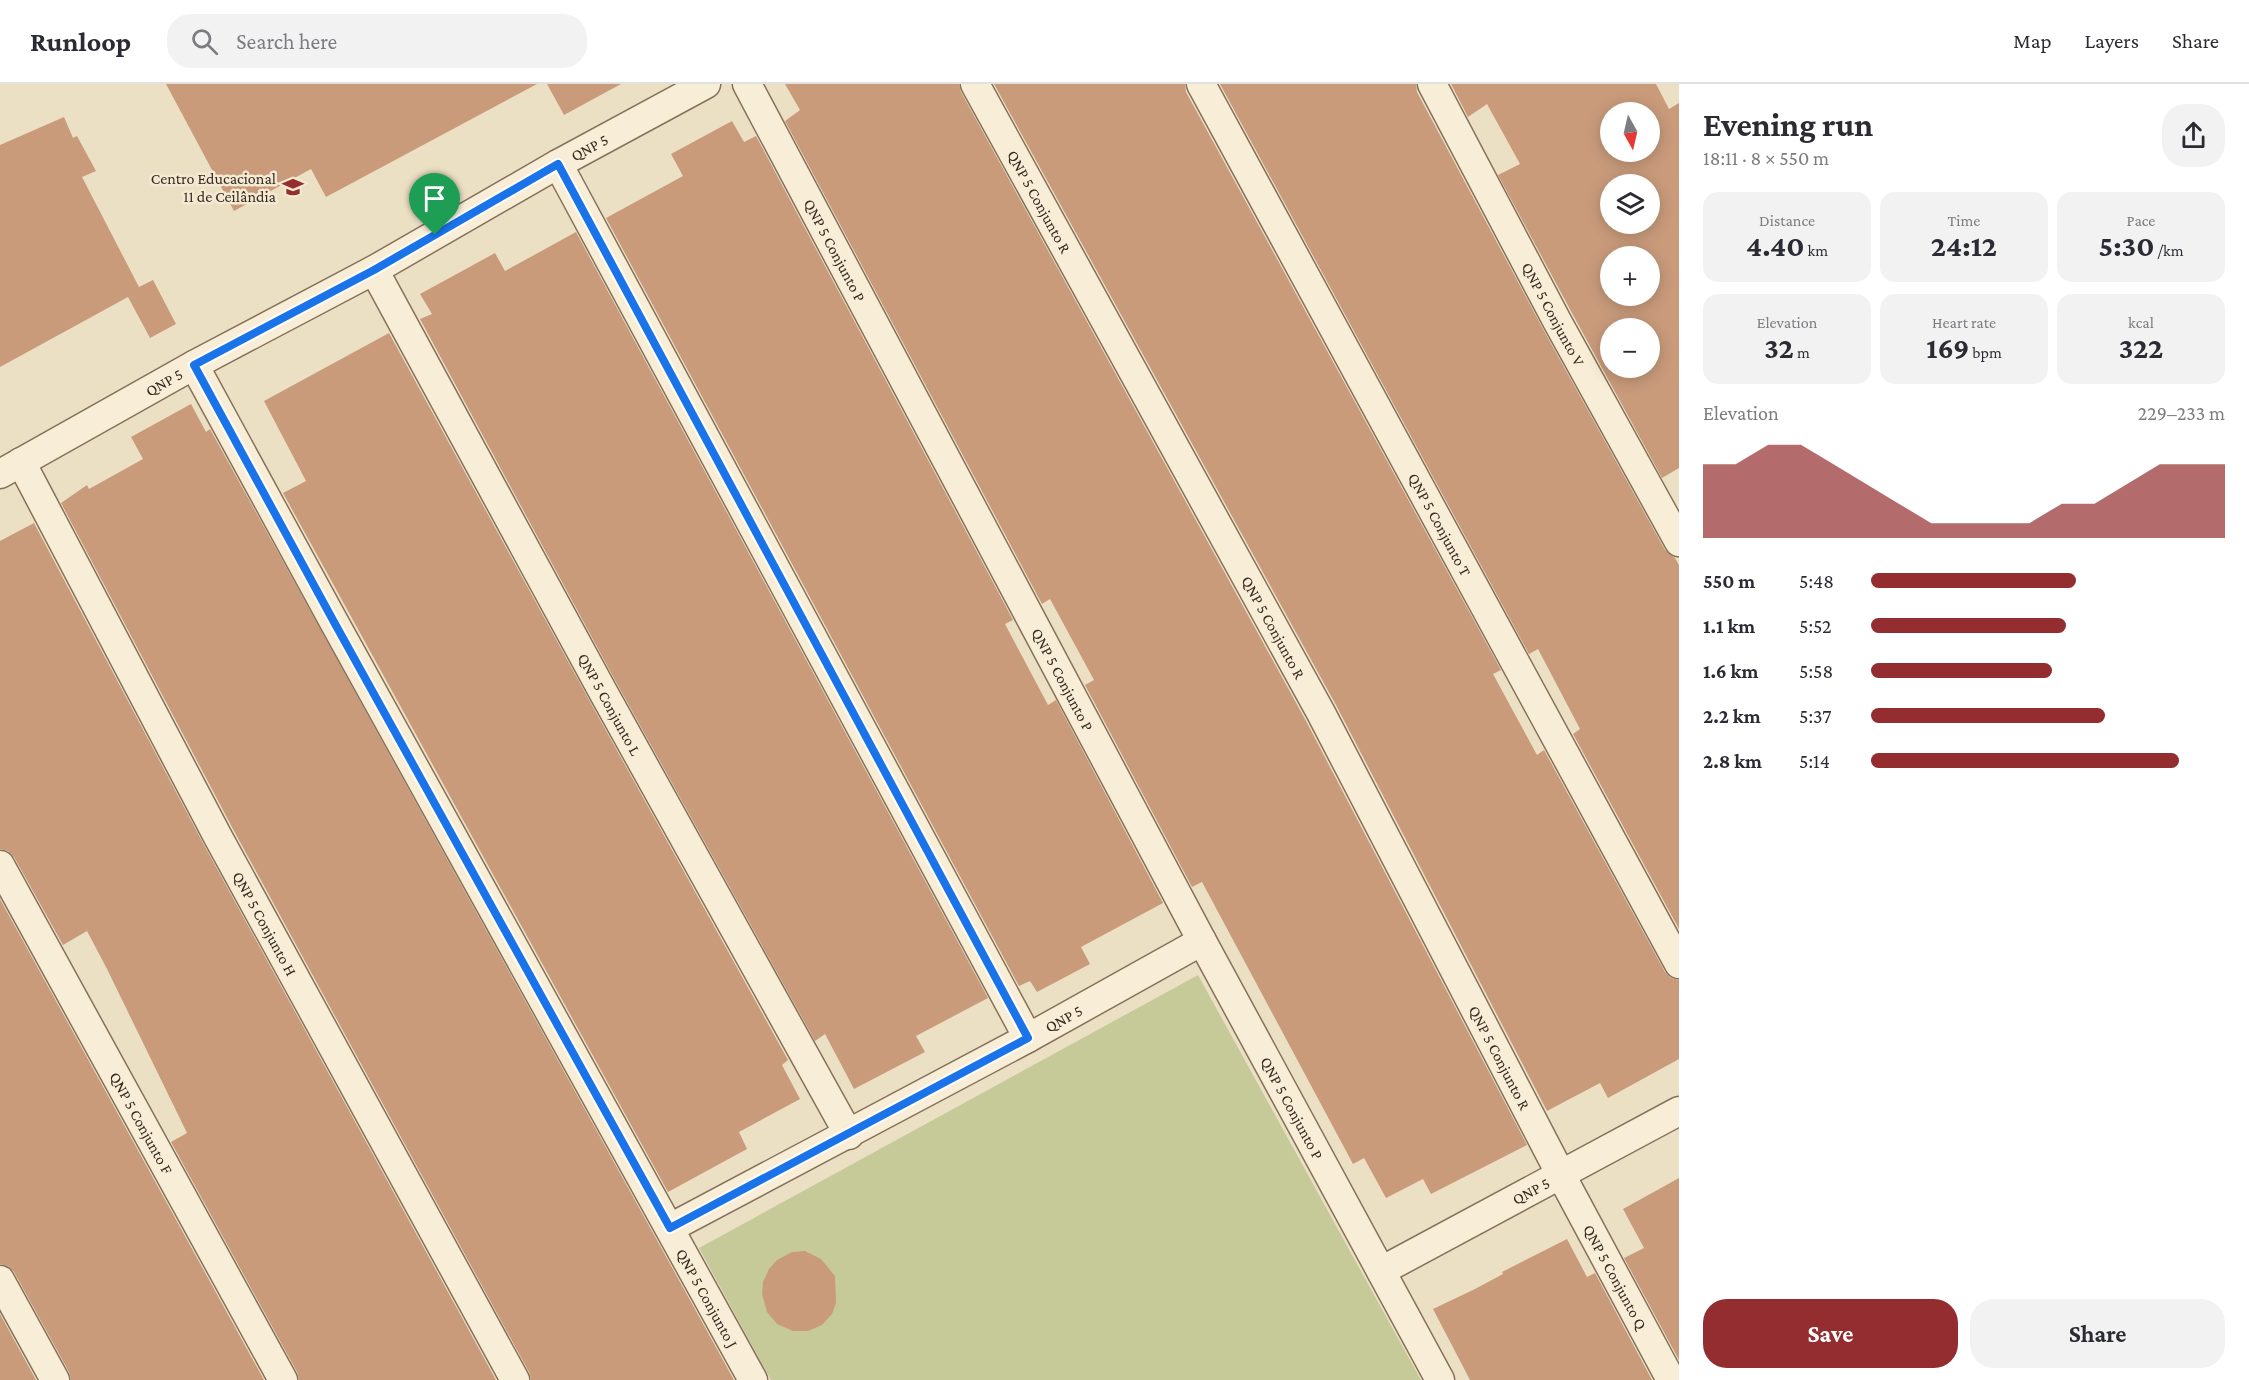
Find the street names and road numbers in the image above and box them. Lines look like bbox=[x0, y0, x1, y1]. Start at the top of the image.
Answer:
street label: QNP 5 bbox=[568, 130, 611, 164]
street label: QNP 5 Conjunto R bbox=[1004, 147, 1075, 256]
street label: QNP 5 Conjunto P bbox=[801, 196, 869, 304]
street label: QNP 5 Conjunto V bbox=[1519, 259, 1589, 369]
street label: QNP 5 bbox=[142, 365, 185, 399]
street label: QNP 5 Conjunto T bbox=[1405, 470, 1475, 579]
street label: QNP 5 Conjunto R bbox=[1239, 573, 1309, 682]
street label: QNP 5 Conjunto P bbox=[1029, 625, 1097, 734]
street label: QNP 5 Conjunto L bbox=[575, 650, 645, 758]
street label: QNP 5 Conjunto H bbox=[230, 868, 301, 978]
street label: QNP 5 bbox=[1042, 1001, 1085, 1035]
street label: QNP 5 Conjunto R bbox=[1466, 1003, 1534, 1112]
street label: QNP 5 Conjunto P bbox=[1258, 1054, 1327, 1162]
street label: QNP 5 Conjunto F bbox=[107, 1069, 176, 1177]
street label: QNP 5 bbox=[1509, 1174, 1552, 1207]
street label: QNP 5 Conjunto Q bbox=[1581, 1221, 1651, 1333]
street label: QNP 5 Conjunto J bbox=[673, 1245, 742, 1351]

